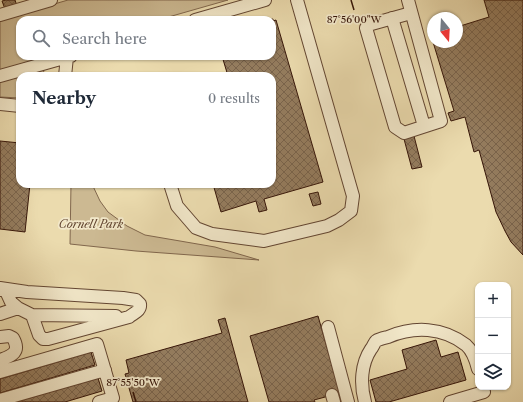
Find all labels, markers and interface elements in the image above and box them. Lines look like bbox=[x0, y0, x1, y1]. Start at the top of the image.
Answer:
north arrow bbox=[427, 12, 463, 48]
text: 87°56'00"W bbox=[327, 13, 382, 26]
search box bbox=[16, 16, 276, 60]
icon: search bbox=[30, 27, 52, 49]
text: Search here bbox=[62, 29, 147, 48]
text: Nearby bbox=[32, 88, 96, 108]
text: 0 results bbox=[208, 90, 260, 106]
park label: Cornell Park bbox=[59, 217, 123, 231]
map controls bbox=[475, 282, 511, 390]
button: + bbox=[475, 282, 511, 318]
button: − bbox=[475, 318, 511, 354]
button: layers bbox=[475, 354, 511, 390]
text: 87°55'50"W bbox=[106, 376, 161, 389]

